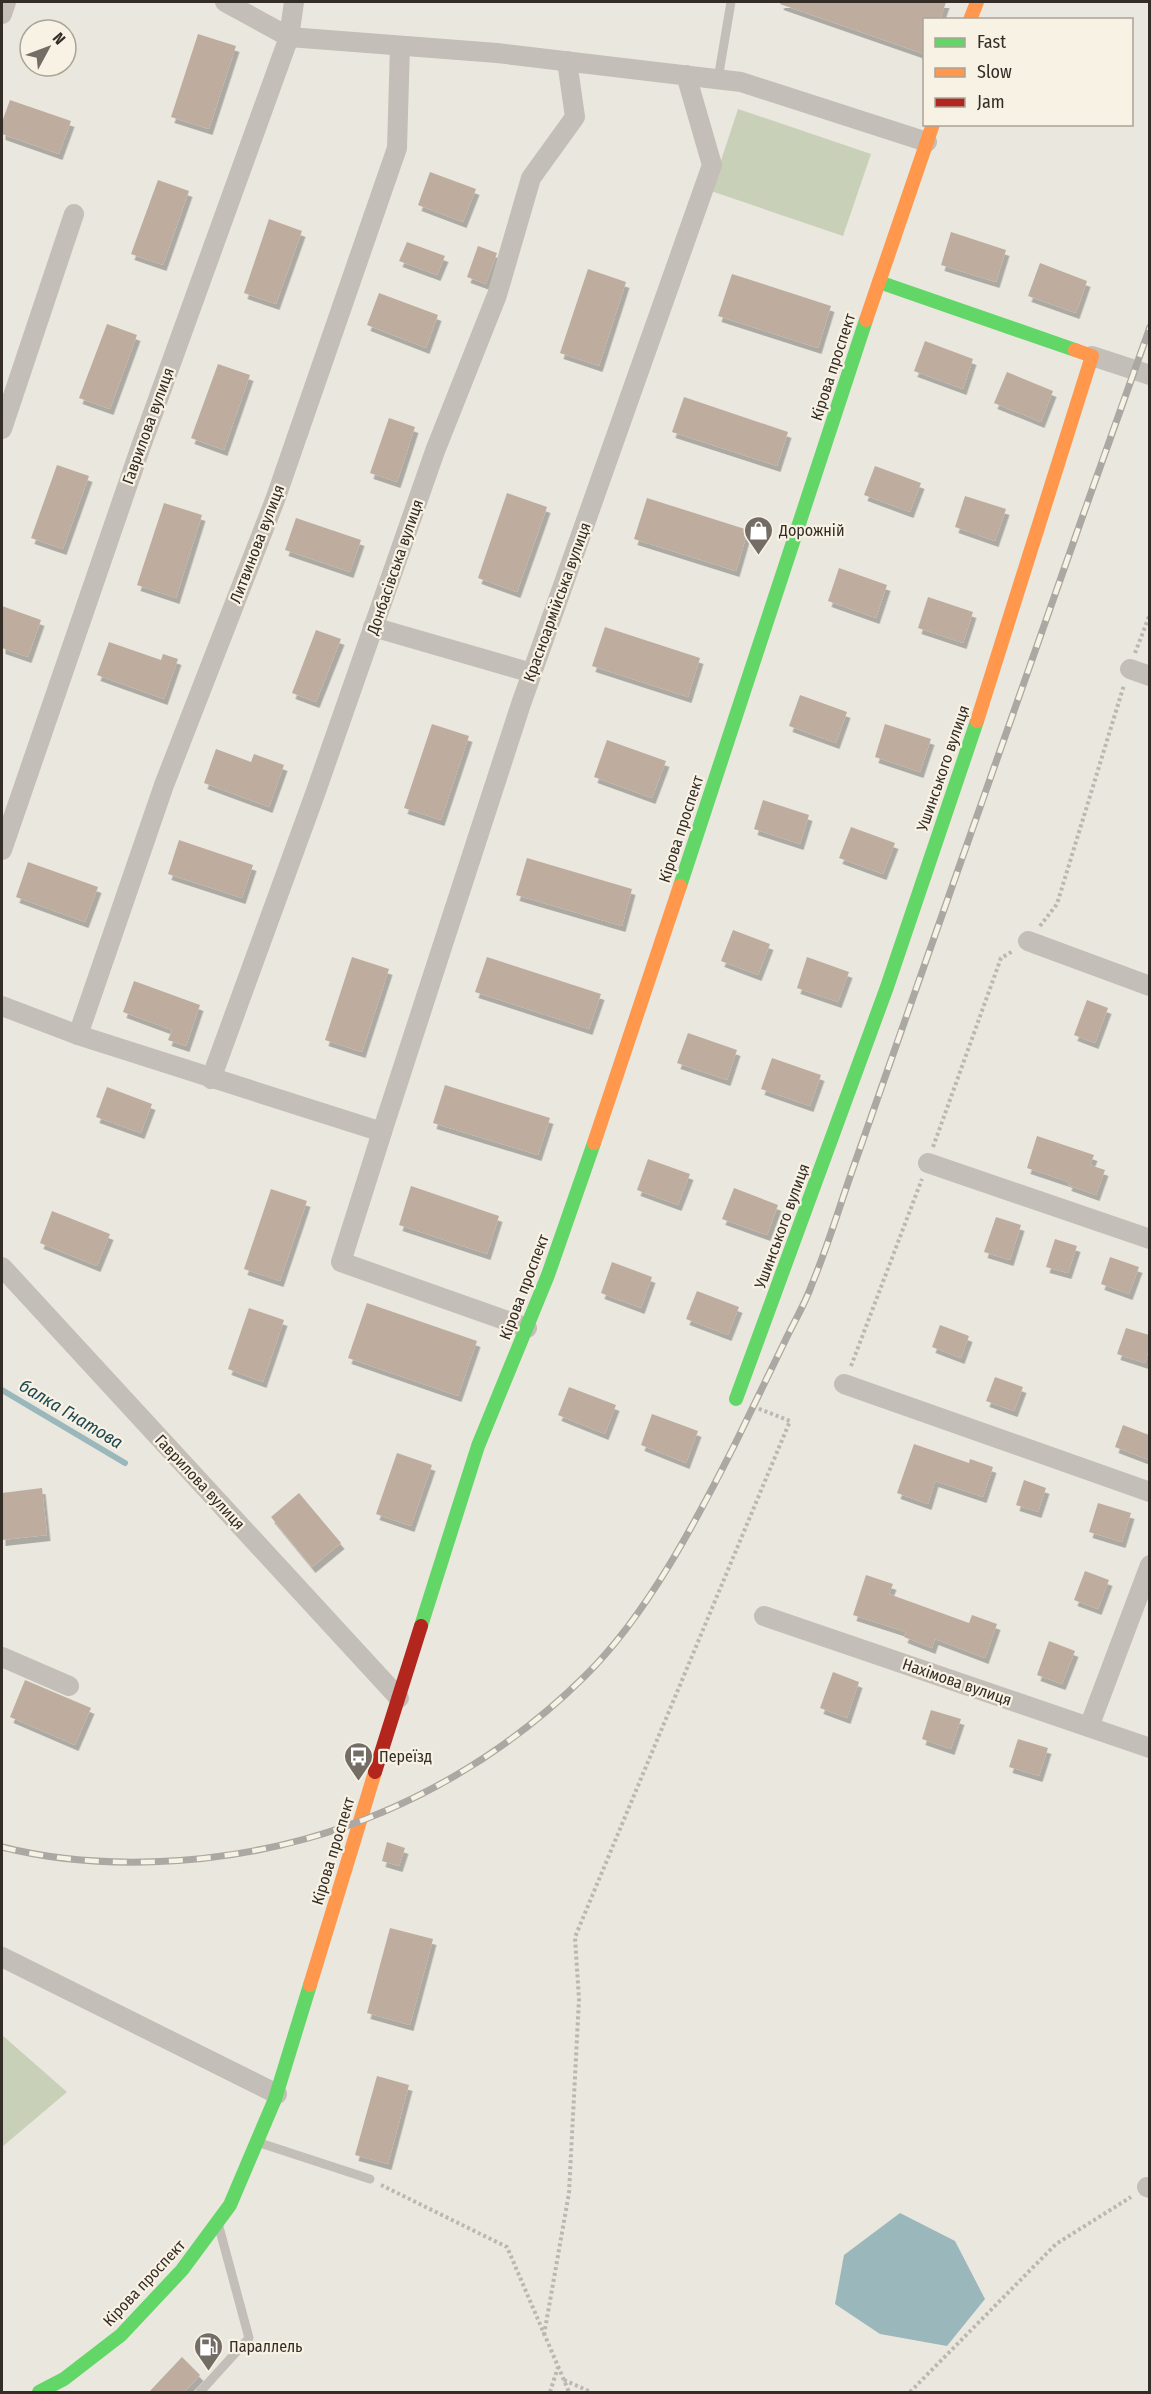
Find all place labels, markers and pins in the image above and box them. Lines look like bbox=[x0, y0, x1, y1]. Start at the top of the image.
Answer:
shop icon: Дорожній bbox=[742, 514, 774, 556]
place label: Дорожній bbox=[778, 521, 845, 540]
bus stop icon: Переїзд bbox=[342, 1740, 374, 1782]
place label: Переїзд bbox=[379, 1747, 432, 1766]
fuel station icon: Параллель bbox=[192, 2330, 224, 2372]
place label: Параллель bbox=[229, 2337, 303, 2356]

